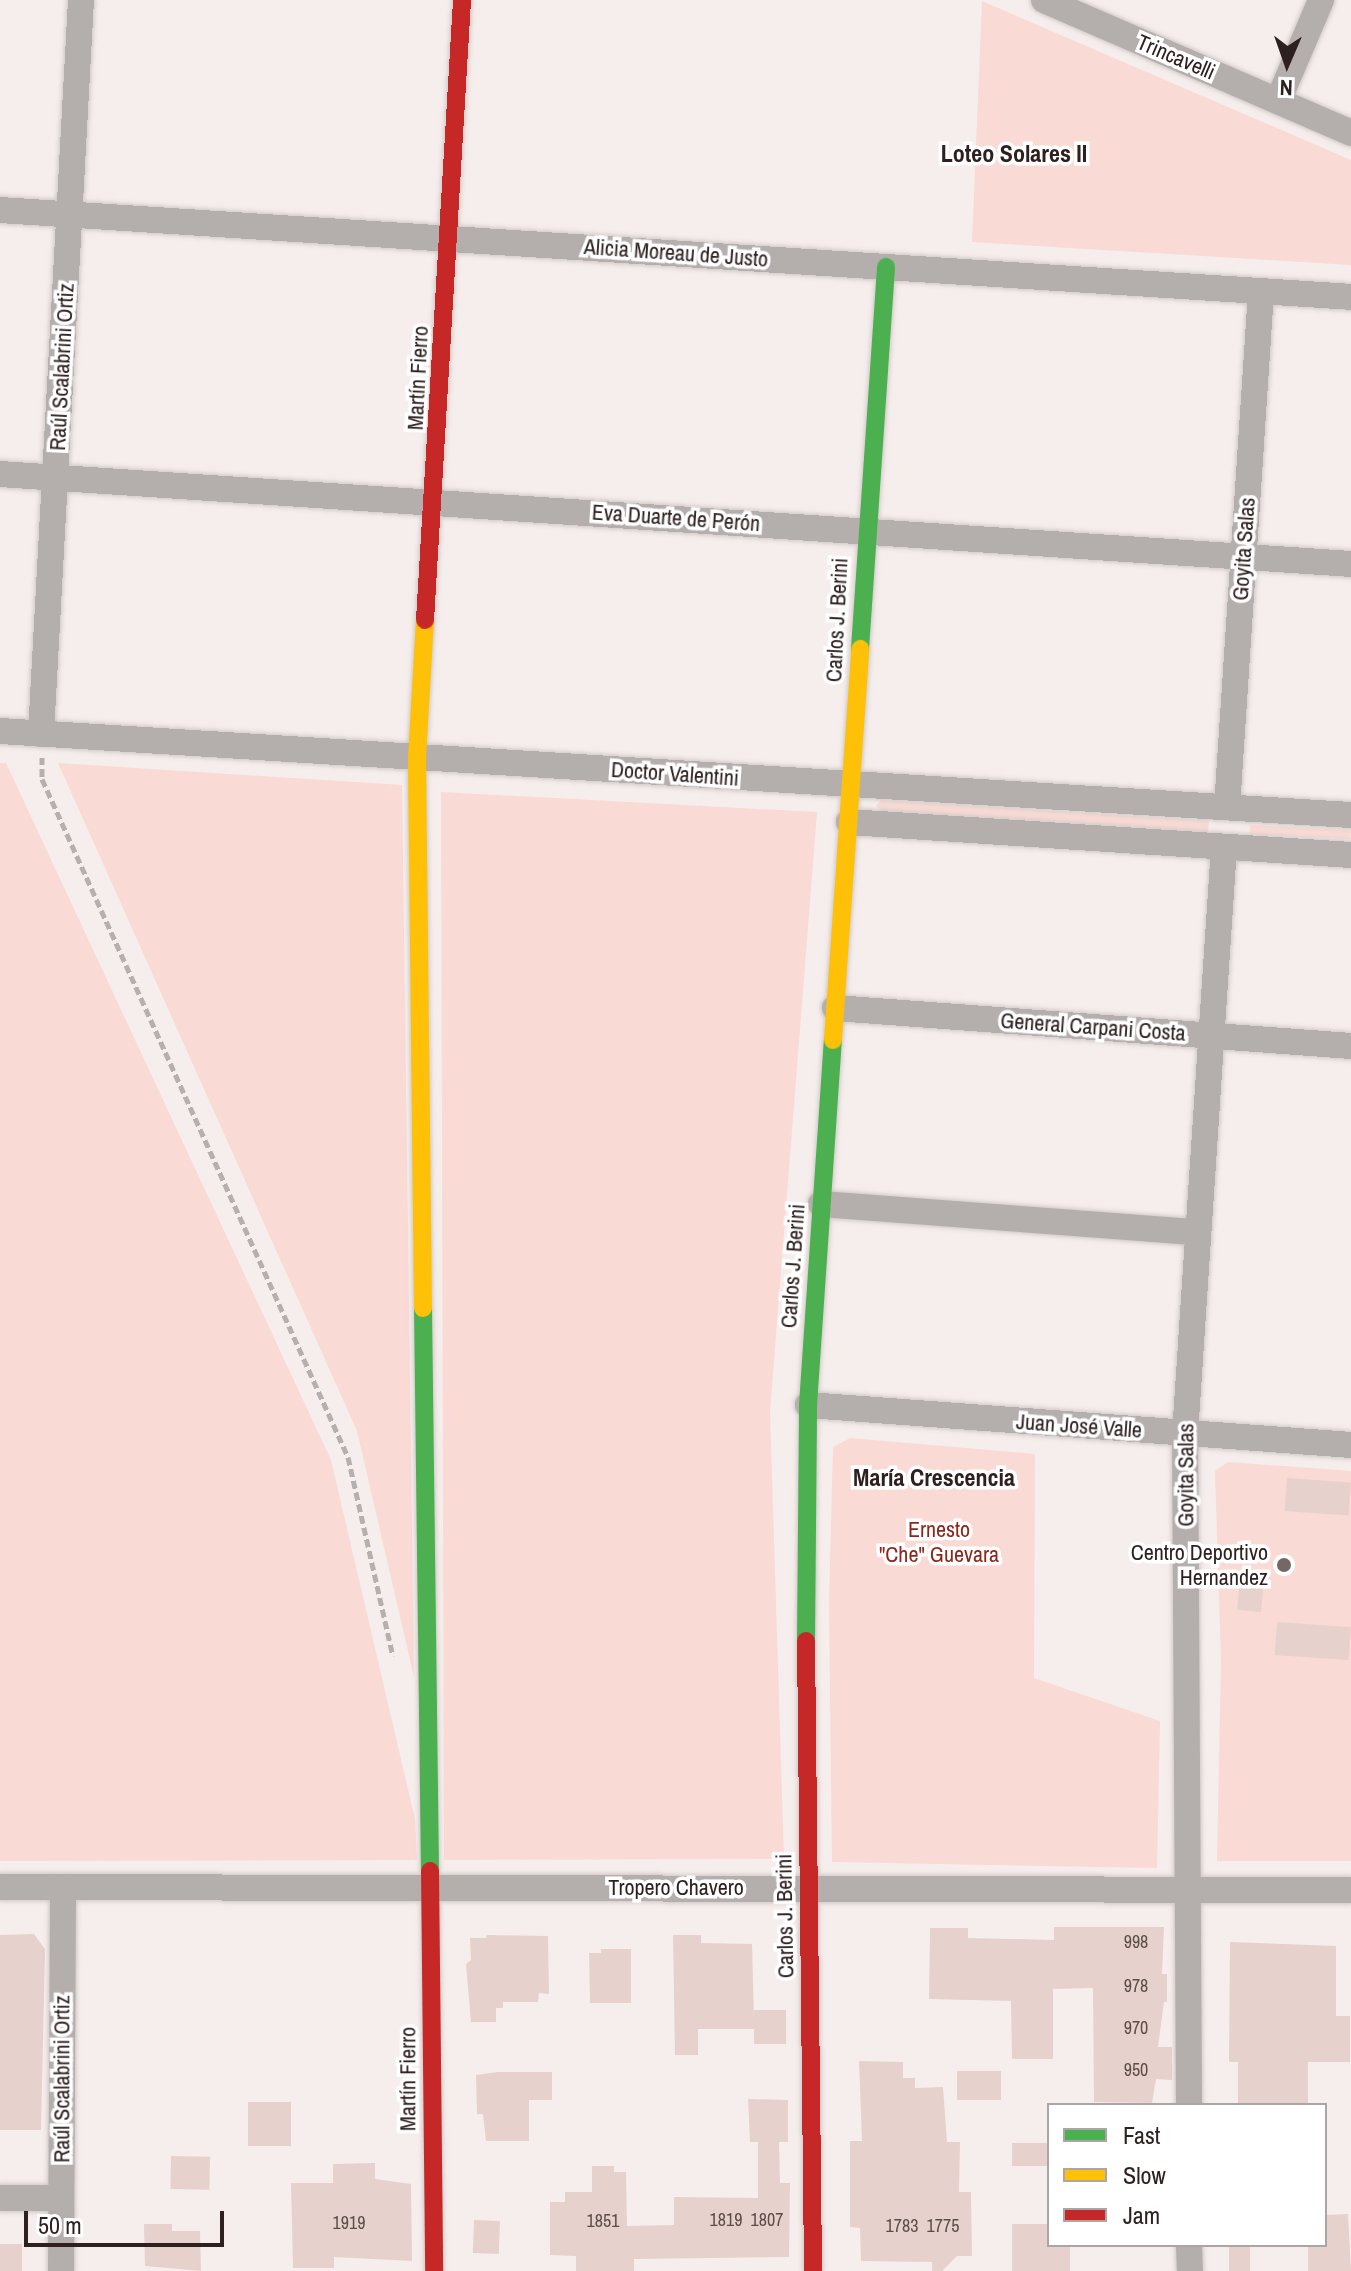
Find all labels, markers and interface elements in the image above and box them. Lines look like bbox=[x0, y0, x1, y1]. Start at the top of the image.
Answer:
north arrow bbox=[1247, 24, 1327, 104]
street label: Trincavelli bbox=[1133, 29, 1219, 85]
text: N bbox=[1279, 73, 1293, 103]
district label: Loteo Solares II bbox=[941, 140, 1087, 168]
street label: Alicia Moreau de Justo bbox=[583, 233, 769, 273]
street label: Raúl Scalabrini Ortiz bbox=[44, 283, 80, 451]
street label: Martín Fierro bbox=[402, 325, 434, 431]
street label: Goyita Salas bbox=[1227, 497, 1261, 601]
street label: Eva Duarte de Perón bbox=[591, 499, 761, 537]
street label: Carlos J. Berini bbox=[821, 557, 853, 683]
street label: Doctor Valentini bbox=[610, 756, 740, 792]
street label: General Carpani Costa bbox=[1000, 1007, 1186, 1047]
street label: Carlos J. Berini bbox=[775, 1203, 811, 1329]
street label: Juan José Valle bbox=[1015, 1408, 1143, 1444]
street label: Goyita Salas bbox=[1173, 1423, 1199, 1527]
district label: María Crescencia bbox=[853, 1464, 1015, 1492]
park label: Ernesto "Che" Guevara bbox=[879, 1516, 999, 1568]
place label: Centro Deportivo Hernandez bbox=[1131, 1539, 1268, 1590]
marker: Centro Deportivo Hernandez bbox=[1275, 1556, 1293, 1574]
street label: Carlos J. Berini bbox=[771, 1854, 799, 1978]
street label: Tropero Chavero bbox=[608, 1875, 744, 1901]
house number: 998 bbox=[1124, 1931, 1148, 1953]
house number: 978 bbox=[1124, 1975, 1148, 1997]
street label: Raúl Scalabrini Ortiz bbox=[49, 1995, 75, 2163]
house number: 970 bbox=[1124, 2017, 1148, 2039]
street label: Martín Fierro bbox=[395, 2027, 421, 2131]
house number: 950 bbox=[1124, 2059, 1148, 2081]
legend bbox=[1047, 2103, 1327, 2247]
text: Fast bbox=[1123, 2119, 1160, 2151]
text: Slow bbox=[1123, 2159, 1166, 2191]
scale bar bbox=[28, 2195, 228, 2245]
text: Jam bbox=[1123, 2199, 1160, 2231]
text: 50 m bbox=[38, 2209, 82, 2241]
house number: 1819 bbox=[710, 2209, 742, 2231]
house number: 1807 bbox=[751, 2209, 783, 2231]
house number: 1851 bbox=[587, 2210, 619, 2232]
house number: 1919 bbox=[333, 2212, 365, 2234]
house number: 1783 bbox=[886, 2215, 918, 2237]
house number: 1775 bbox=[927, 2215, 959, 2237]

